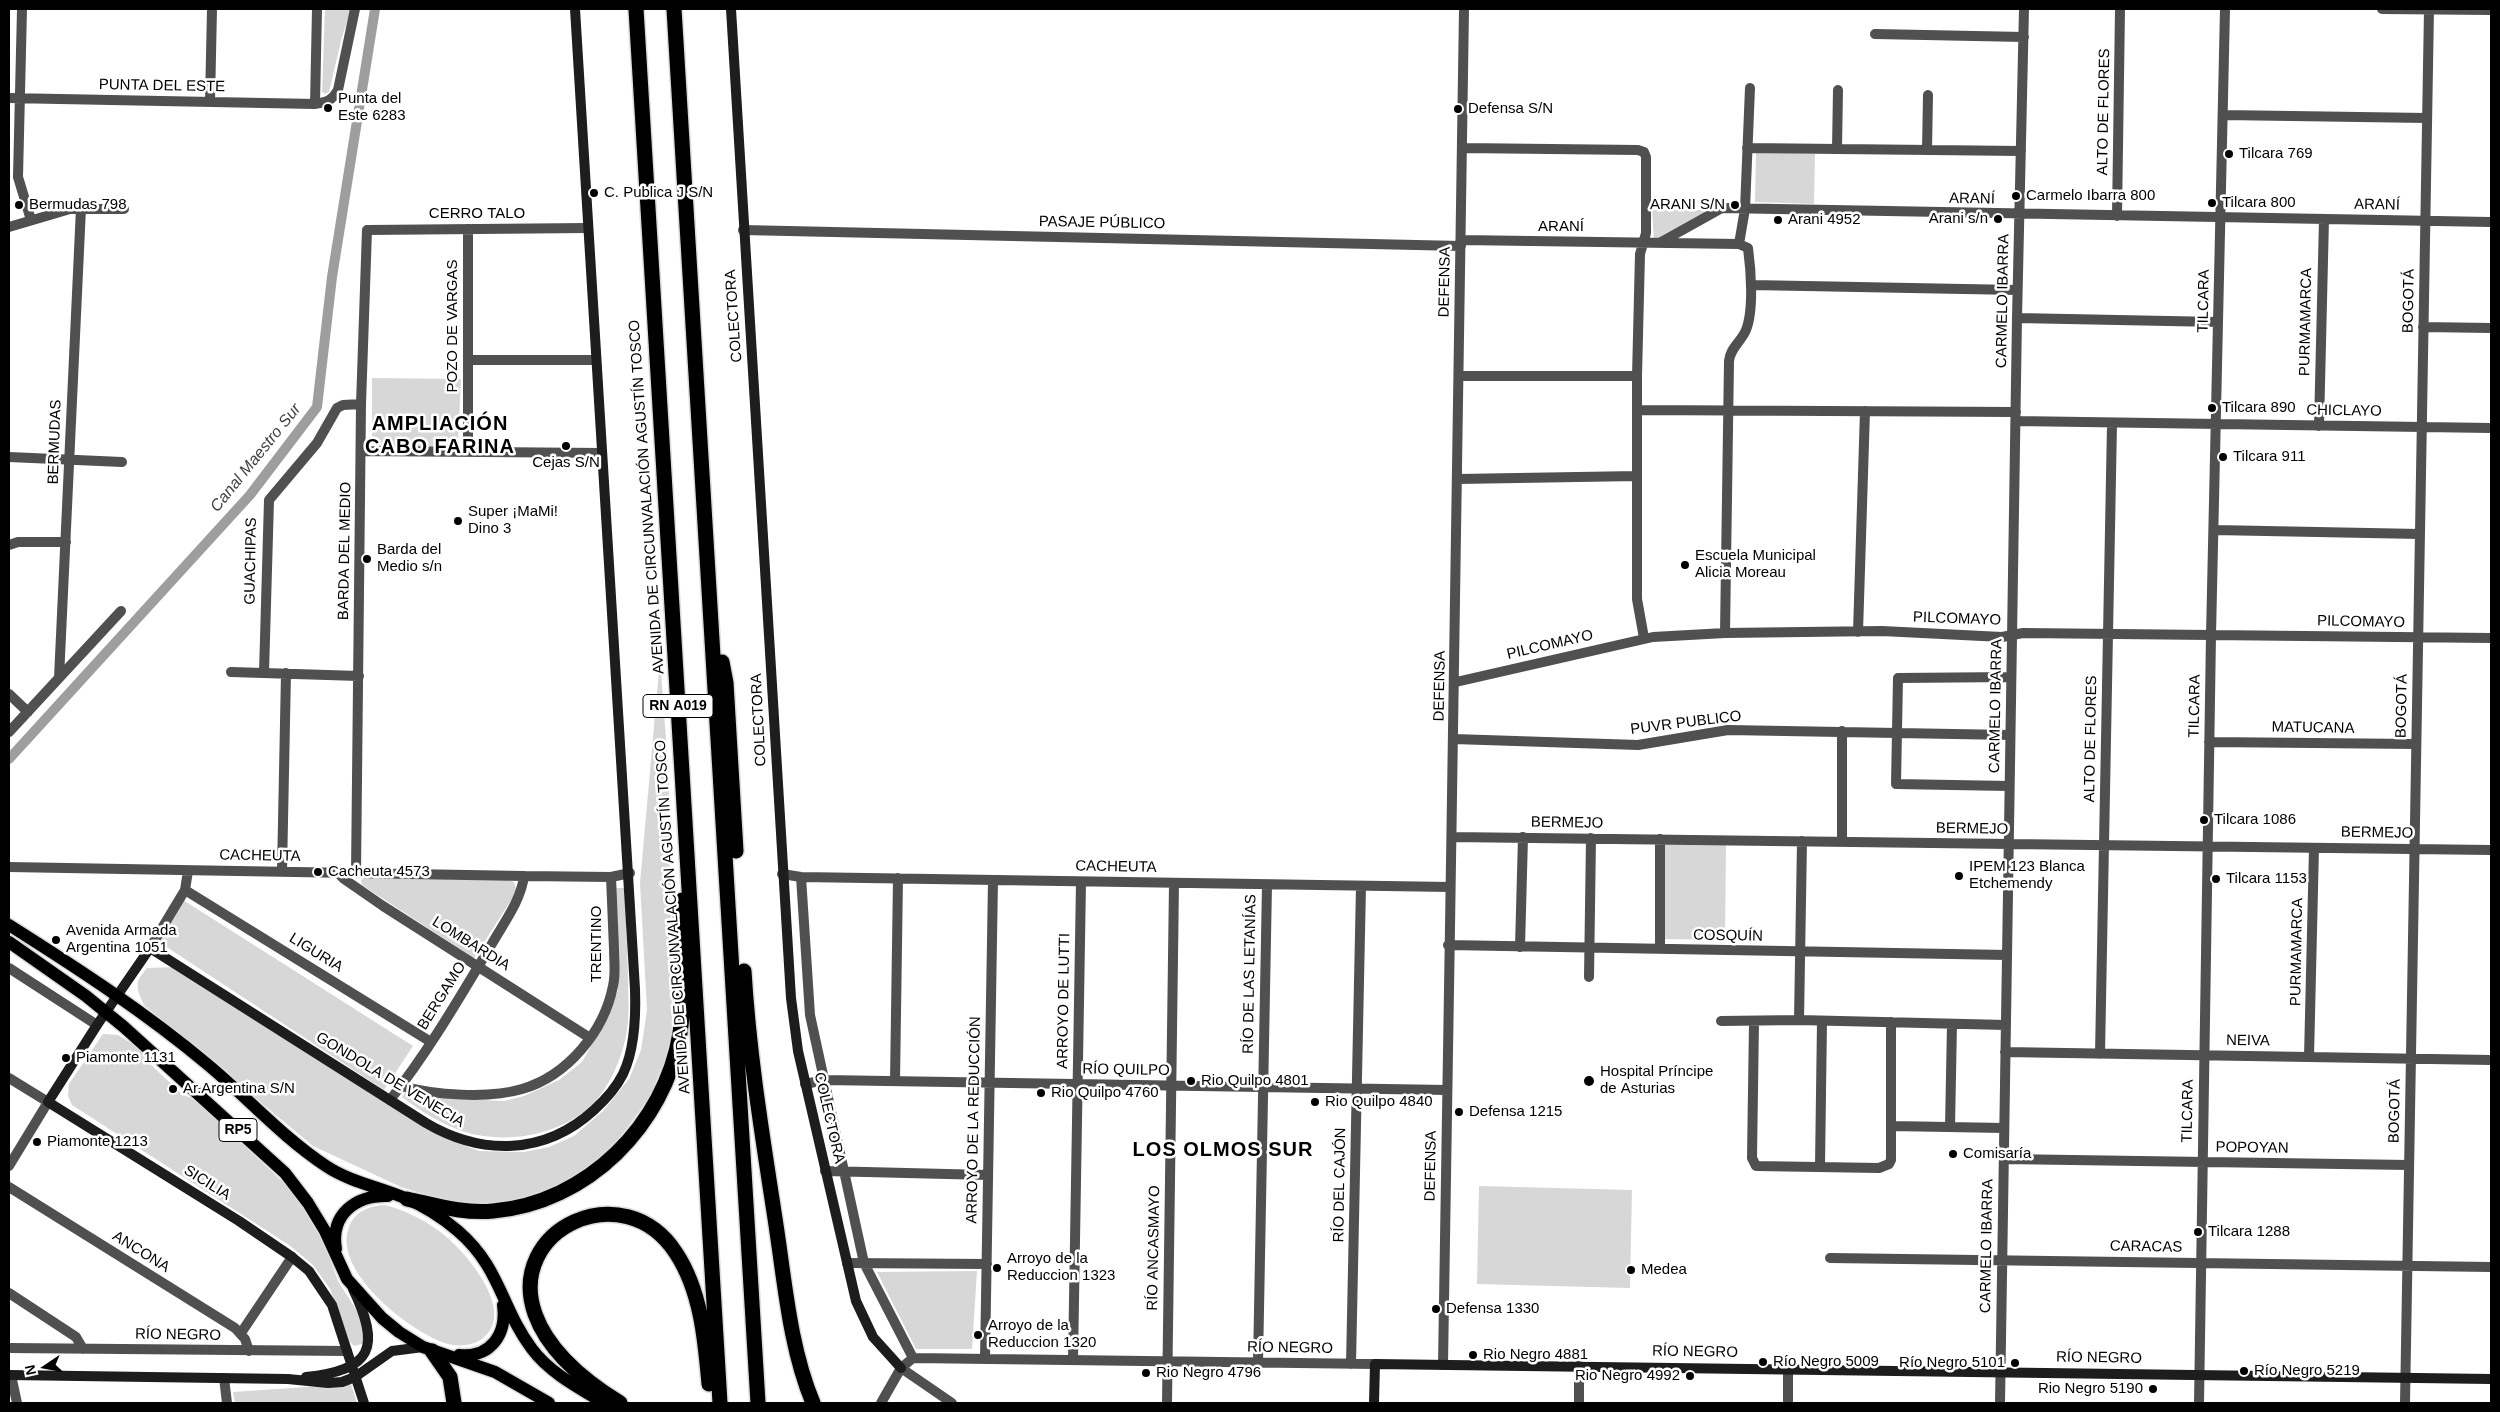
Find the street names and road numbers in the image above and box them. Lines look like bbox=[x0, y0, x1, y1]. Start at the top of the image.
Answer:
street label: ALTO DE FLORES bbox=[2094, 48, 2114, 176]
street label: PUNTA DEL ESTE bbox=[99, 76, 225, 96]
street label: ARANÍ bbox=[1949, 190, 1995, 208]
street label: ARANÍ bbox=[2354, 196, 2400, 214]
street label: CERRO TALO bbox=[429, 205, 525, 223]
street label: PASAJE PÚBLICO bbox=[1039, 213, 1165, 233]
street label: ARANÍ bbox=[1538, 218, 1584, 236]
street label: CARMELO IBARRA bbox=[1993, 234, 2013, 368]
street label: DEFENSA bbox=[1435, 246, 1455, 318]
street label: POZO DE VARGAS bbox=[444, 259, 462, 393]
street label: PURMAMARCA bbox=[2296, 268, 2316, 376]
street label: COLECTORA bbox=[722, 269, 746, 363]
street label: TILCARA bbox=[2194, 269, 2214, 333]
street label: BOGOTÁ bbox=[2399, 269, 2419, 333]
street label: AVENIDA DE CIRCUNVALACIÓN AGUSTÍN TOSCO bbox=[626, 319, 668, 675]
street label: BERMUDAS bbox=[45, 399, 65, 485]
street label: CHICLAYO bbox=[2306, 401, 2382, 421]
street label: BARDA DEL MEDIO bbox=[335, 482, 355, 620]
street label: GUACHIPAS bbox=[241, 517, 261, 605]
street label: PILCOMAYO bbox=[1913, 608, 2001, 630]
street label: PILCOMAYO bbox=[2317, 612, 2405, 632]
street label: PILCOMAYO bbox=[1505, 626, 1595, 664]
street label: CARMELO IBARRA bbox=[1986, 639, 2006, 773]
street label: DEFENSA bbox=[1430, 650, 1450, 722]
street label: COLECTORA bbox=[748, 673, 770, 767]
street label: TILCARA bbox=[2185, 674, 2205, 738]
street label: BOGOTÁ bbox=[2392, 674, 2412, 738]
street label: ALTO DE FLORES bbox=[2081, 675, 2101, 803]
road number: RN A019 bbox=[643, 694, 713, 718]
street label: PUVR PUBLICO bbox=[1629, 707, 1743, 739]
street label: MATUCANA bbox=[2271, 718, 2355, 738]
street label: AVENIDA DE CIRCUNVALACIÓN AGUSTÍN TOSCO bbox=[652, 739, 694, 1095]
street label: BERMEJO bbox=[1531, 813, 1603, 833]
street label: BERMEJO bbox=[1936, 819, 2008, 839]
street label: BERMEJO bbox=[2341, 823, 2413, 843]
street label: CACHEUTA bbox=[219, 846, 301, 866]
street label: CACHEUTA bbox=[1075, 857, 1157, 877]
street label: RÍO DE LAS LETANÍAS bbox=[1240, 894, 1260, 1054]
street label: PURMAMARCA bbox=[2287, 898, 2307, 1006]
street label: TRENTINO bbox=[588, 906, 606, 982]
street label: LOMBARDIA bbox=[429, 913, 513, 975]
street label: COSQUÍN bbox=[1693, 926, 1763, 946]
street label: LIGURIA bbox=[286, 929, 346, 977]
street label: ARROYO DE LUTTI bbox=[1054, 933, 1074, 1069]
street label: BERGAMO bbox=[414, 959, 470, 1033]
street label: ARROYO DE LA REDUCCIÓN bbox=[963, 1016, 985, 1224]
street label: GONDOLA DE VENECIA bbox=[312, 1028, 468, 1132]
street label: NEIVA bbox=[2226, 1032, 2270, 1050]
street label: RÍO QUILPO bbox=[1082, 1060, 1170, 1080]
street label: COLECTORA bbox=[810, 1071, 848, 1165]
street label: TILCARA bbox=[2178, 1079, 2198, 1143]
street label: BOGOTÁ bbox=[2385, 1079, 2405, 1143]
road number: RP5 bbox=[219, 1118, 257, 1142]
street label: RÍO DEL CAJÓN bbox=[1330, 1127, 1350, 1243]
street label: DEFENSA bbox=[1421, 1130, 1441, 1202]
street label: POPOYAN bbox=[2215, 1138, 2289, 1158]
street label: SICILIA bbox=[180, 1162, 234, 1204]
street label: CARMELO IBARRA bbox=[1977, 1179, 1997, 1313]
street label: RÍO ANCASMAYO bbox=[1144, 1185, 1164, 1311]
street label: ANCONA bbox=[109, 1227, 173, 1277]
street label: CARACAS bbox=[2110, 1237, 2182, 1257]
street label: RÍO NEGRO bbox=[135, 1325, 221, 1345]
street label: RÍO NEGRO bbox=[1247, 1338, 1333, 1358]
street label: RÍO NEGRO bbox=[1652, 1342, 1738, 1362]
street label: RÍO NEGRO bbox=[2056, 1348, 2142, 1368]

